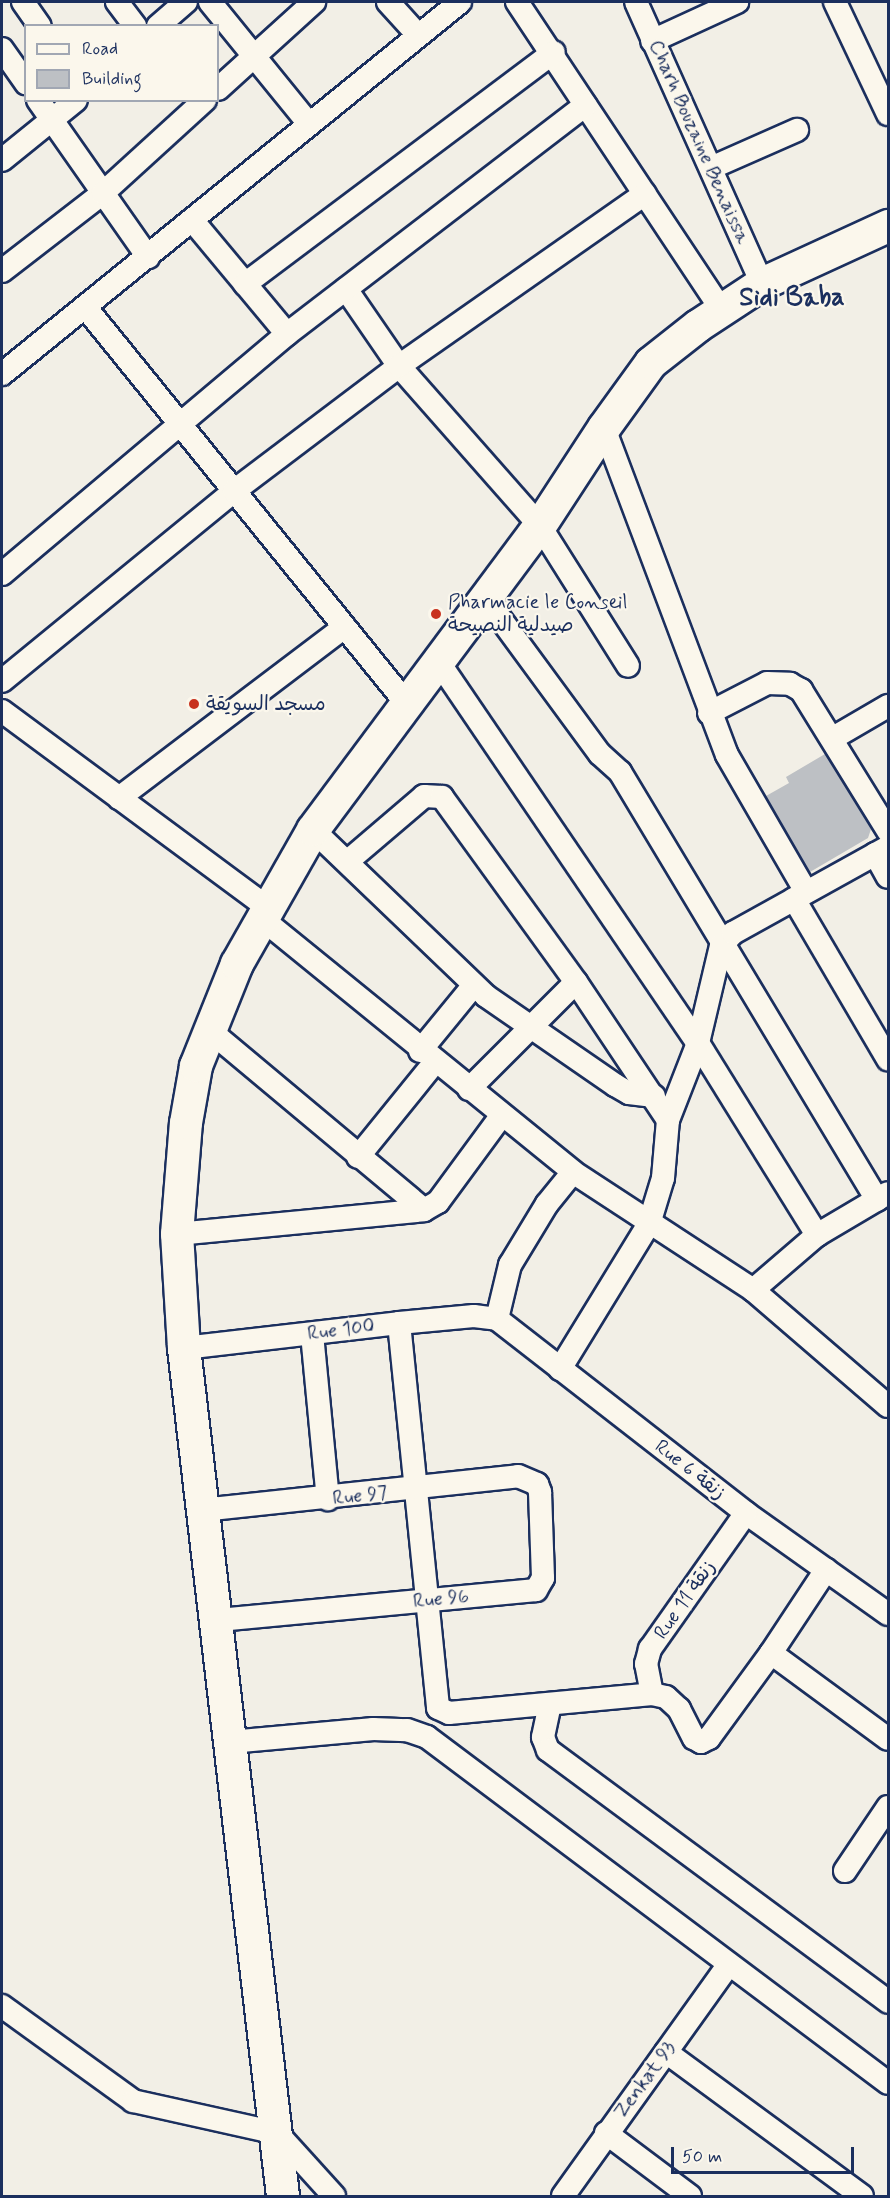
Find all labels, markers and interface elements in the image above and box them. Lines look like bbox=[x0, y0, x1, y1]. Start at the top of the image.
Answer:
legend bbox=[24, 24, 219, 102]
text: Road bbox=[82, 37, 118, 61]
street label: Charh Bouzaine Benaissa bbox=[643, 37, 755, 247]
text: Building bbox=[82, 67, 142, 91]
district label: Sidi Baba bbox=[740, 283, 844, 315]
place label: Pharmacie le Conseil صيدلية النصيحة bbox=[448, 590, 626, 637]
marker: Pharmacie le Conseil صيدلية النصيحة bbox=[429, 607, 443, 621]
place label: مسجد السويقة bbox=[206, 692, 326, 716]
marker: مسجد السويقة bbox=[187, 697, 201, 711]
street label: Rue 100 bbox=[306, 1314, 376, 1346]
street label: Rue 6 زنقة bbox=[650, 1435, 730, 1505]
street label: Rue 97 bbox=[331, 1481, 389, 1511]
street label: Rue 11 زنقة bbox=[649, 1556, 721, 1644]
street label: Rue 96 bbox=[412, 1584, 470, 1614]
street label: Zenkat 93 bbox=[609, 2037, 681, 2123]
scale bar bbox=[674, 2135, 857, 2173]
text: 50 m bbox=[682, 2145, 722, 2169]

